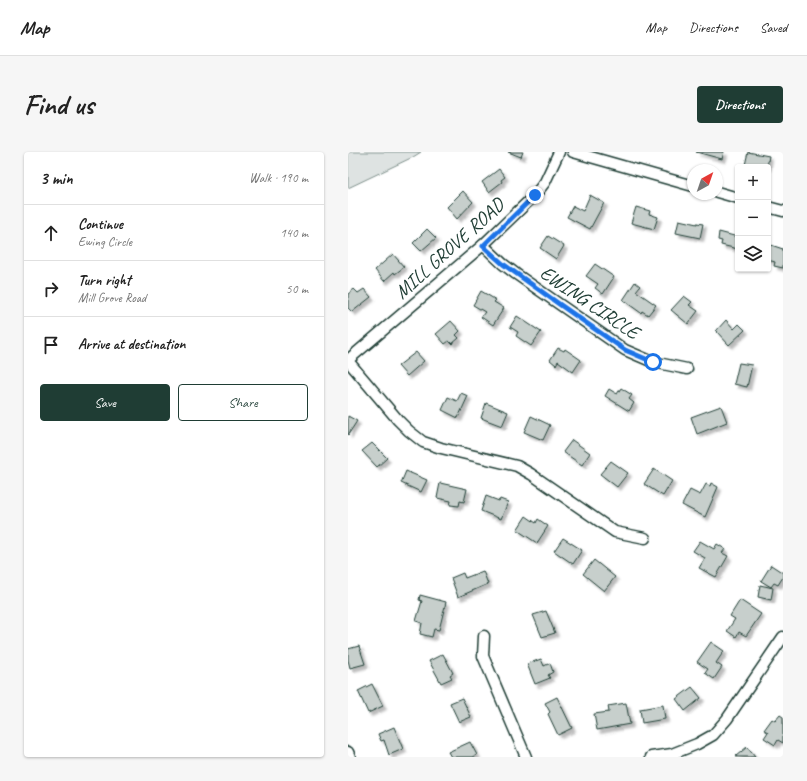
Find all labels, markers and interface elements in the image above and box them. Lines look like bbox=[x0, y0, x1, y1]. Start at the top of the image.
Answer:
text: Map bbox=[20, 16, 50, 40]
text: Map bbox=[646, 19, 667, 36]
text: Directions bbox=[689, 19, 738, 36]
text: Saved bbox=[760, 19, 787, 36]
button: Directions bbox=[697, 86, 783, 123]
text: Find us bbox=[24, 87, 94, 122]
north arrow bbox=[687, 164, 723, 200]
map controls bbox=[735, 164, 771, 272]
button: + bbox=[735, 164, 771, 200]
text: 3 min bbox=[40, 168, 73, 189]
text: Walk · 190 m bbox=[249, 170, 308, 186]
route end bbox=[526, 186, 544, 204]
street label: MILL GROVE ROAD bbox=[389, 191, 511, 304]
button: − bbox=[735, 200, 771, 236]
text: Continue bbox=[78, 215, 123, 234]
icon: ahead bbox=[40, 222, 62, 244]
text: 140 m bbox=[280, 225, 308, 241]
text: Ewing Circle bbox=[78, 234, 132, 250]
button: layers bbox=[735, 236, 771, 272]
street label: EWING CIRCLE bbox=[535, 260, 646, 346]
text: Turn right bbox=[78, 271, 131, 290]
icon: right bbox=[40, 278, 62, 300]
text: 50 m bbox=[286, 281, 308, 297]
text: Mill Grove Road bbox=[78, 290, 146, 306]
icon: arrive bbox=[40, 334, 62, 356]
text: Arrive at destination bbox=[78, 335, 185, 354]
route start bbox=[644, 353, 662, 371]
button: Save bbox=[40, 384, 170, 421]
button: Share bbox=[178, 384, 308, 421]

